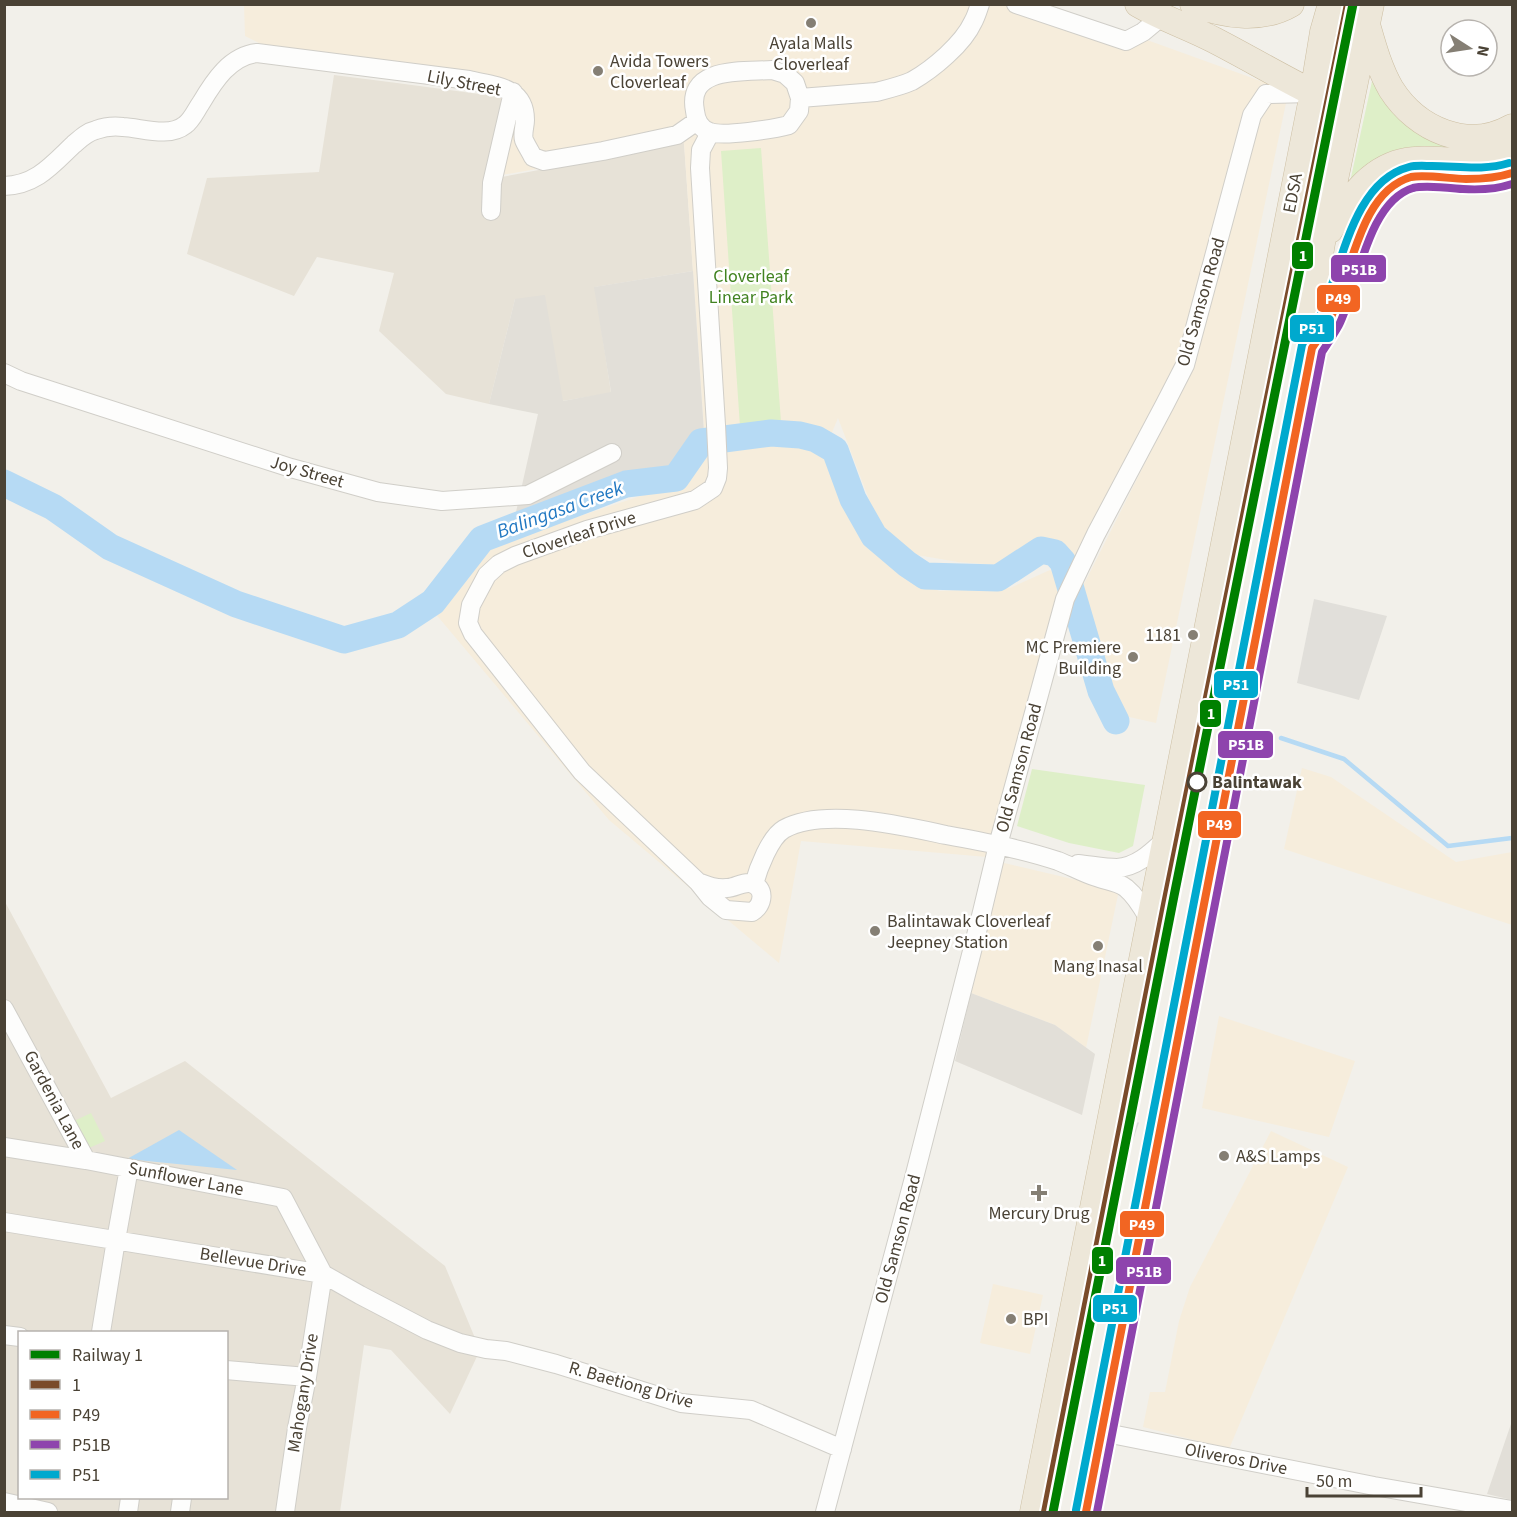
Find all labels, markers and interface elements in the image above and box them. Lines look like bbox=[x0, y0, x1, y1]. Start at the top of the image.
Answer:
marker: Ayala Malls Cloverleaf bbox=[804, 16, 818, 30]
north arrow bbox=[1439, 18, 1499, 78]
place label: Ayala Malls Cloverleaf bbox=[770, 31, 852, 77]
text: N bbox=[1471, 43, 1495, 58]
place label: Avida Towers Cloverleaf bbox=[610, 49, 709, 95]
street label: Lily Street bbox=[425, 64, 503, 102]
marker: Avida Towers Cloverleaf bbox=[591, 64, 605, 78]
street label: EDSA bbox=[1277, 171, 1309, 215]
street label: Old Samson Road bbox=[1171, 235, 1231, 369]
line badge: 1 bbox=[1291, 241, 1314, 270]
text: 1 bbox=[1299, 245, 1307, 267]
line badge: P51B bbox=[1330, 254, 1387, 283]
text: P51B bbox=[1341, 259, 1377, 281]
park label: Cloverleaf Linear Park bbox=[709, 264, 793, 310]
line badge: P49 bbox=[1316, 284, 1361, 313]
text: P49 bbox=[1325, 288, 1351, 310]
line badge: P51 bbox=[1289, 314, 1335, 343]
text: P51 bbox=[1299, 318, 1325, 340]
street label: Joy Street bbox=[267, 450, 347, 494]
water label: Balingasa Creek bbox=[493, 474, 628, 546]
street label: Cloverleaf Drive bbox=[519, 505, 639, 565]
place label: 1181 bbox=[1145, 623, 1181, 648]
marker: 1181 bbox=[1186, 628, 1200, 642]
place label: MC Premiere Building bbox=[1026, 635, 1121, 681]
marker: MC Premiere Building bbox=[1126, 650, 1140, 664]
line badge: P51 bbox=[1213, 670, 1259, 699]
text: P51 bbox=[1223, 674, 1249, 696]
line badge: 1 bbox=[1199, 699, 1222, 728]
street label: Old Samson Road bbox=[990, 700, 1048, 836]
text: 1 bbox=[1207, 703, 1215, 725]
line badge: P51B bbox=[1217, 730, 1274, 759]
text: P51B bbox=[1228, 734, 1264, 756]
place label: Balintawak bbox=[1212, 770, 1302, 795]
marker: Balintawak bbox=[1187, 772, 1207, 792]
line badge: P49 bbox=[1197, 810, 1242, 839]
text: P49 bbox=[1206, 814, 1232, 836]
place label: Balintawak Cloverleaf Jeepney Station bbox=[887, 909, 1051, 955]
marker: Balintawak Cloverleaf Jeepney Station bbox=[868, 924, 882, 938]
marker: Mang Inasal bbox=[1091, 939, 1105, 953]
place label: Mang Inasal bbox=[1053, 954, 1143, 979]
street label: Gardenia Lane bbox=[17, 1046, 91, 1154]
place label: A&S Lamps bbox=[1236, 1144, 1320, 1169]
marker: A&S Lamps bbox=[1217, 1149, 1231, 1163]
street label: Sunflower Lane bbox=[126, 1156, 246, 1202]
street label: Old Samson Road bbox=[869, 1171, 927, 1307]
marker: Mercury Drug bbox=[1032, 1186, 1046, 1200]
place label: Mercury Drug bbox=[989, 1201, 1089, 1226]
line badge: P49 bbox=[1119, 1210, 1165, 1238]
text: P49 bbox=[1129, 1214, 1155, 1236]
street label: Bellevue Drive bbox=[198, 1241, 308, 1283]
line badge: 1 bbox=[1091, 1246, 1114, 1275]
text: 1 bbox=[1098, 1250, 1106, 1272]
line badge: P51B bbox=[1115, 1256, 1172, 1285]
text: P51B bbox=[1126, 1261, 1162, 1283]
line badge: P51 bbox=[1092, 1294, 1138, 1323]
text: P51 bbox=[1102, 1298, 1128, 1320]
place label: BPI bbox=[1023, 1307, 1049, 1332]
marker: BPI bbox=[1004, 1312, 1018, 1326]
legend bbox=[18, 1331, 228, 1499]
street label: Mahogany Drive bbox=[281, 1332, 325, 1454]
text: Railway 1 bbox=[72, 1343, 143, 1368]
street label: R. Baetiong Drive bbox=[566, 1355, 696, 1415]
text: 1 bbox=[72, 1373, 81, 1398]
text: P49 bbox=[72, 1403, 100, 1428]
text: P51B bbox=[72, 1433, 111, 1458]
street label: Oliveros Drive bbox=[1182, 1437, 1290, 1481]
scale bar bbox=[1307, 1460, 1421, 1498]
text: P51 bbox=[72, 1463, 100, 1488]
text: 50 m bbox=[1316, 1469, 1352, 1494]

